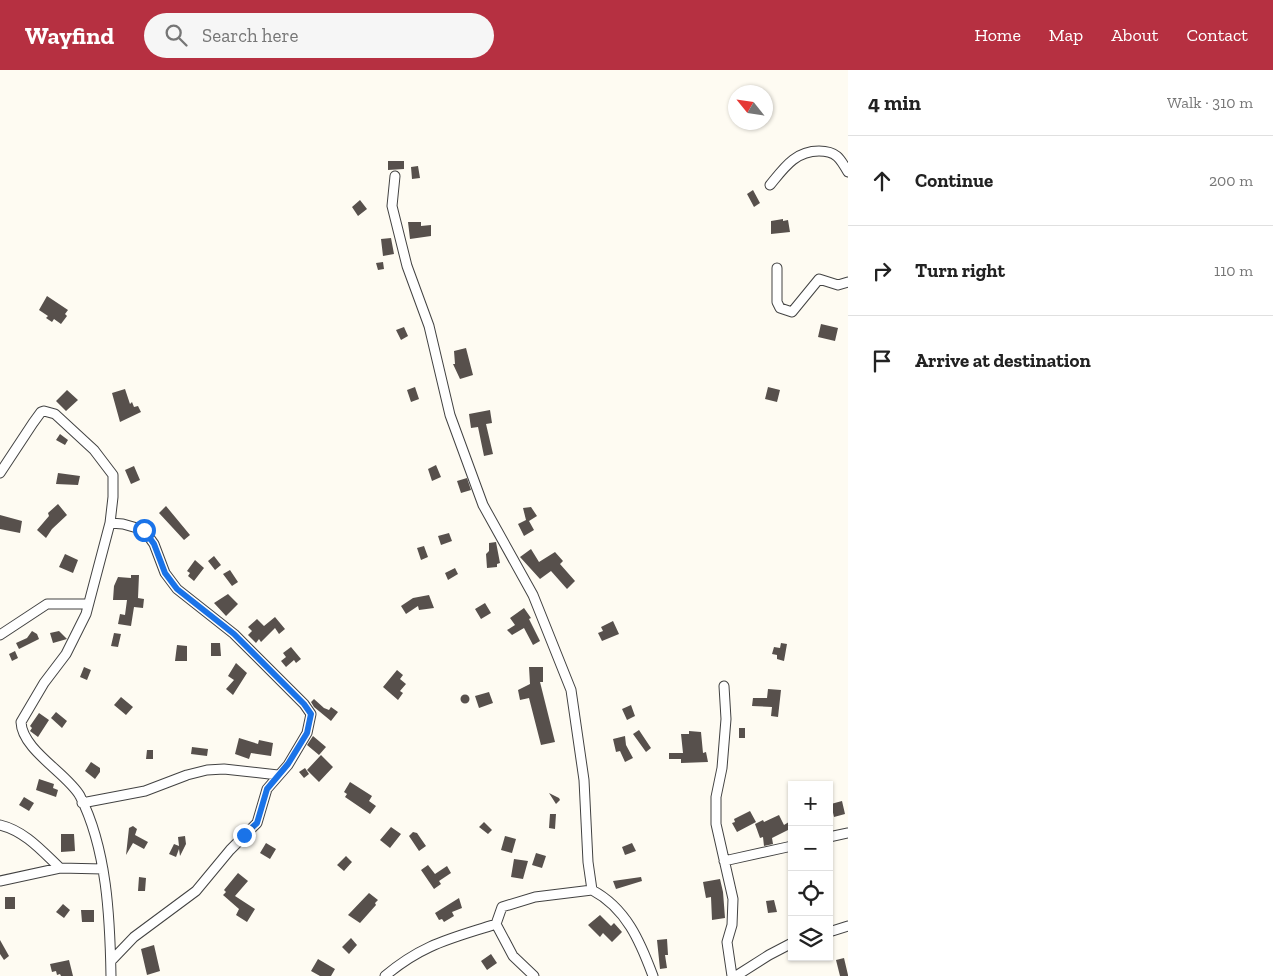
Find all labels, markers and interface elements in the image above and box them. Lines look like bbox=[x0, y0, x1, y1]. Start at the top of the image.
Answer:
search box bbox=[144, 13, 494, 58]
text: Wayfind bbox=[25, 21, 114, 50]
icon: search bbox=[162, 21, 190, 49]
text: Search here bbox=[202, 24, 298, 47]
text: Home bbox=[974, 24, 1021, 46]
text: Map bbox=[1049, 24, 1083, 46]
text: About bbox=[1111, 24, 1158, 46]
text: Contact bbox=[1186, 24, 1248, 46]
north arrow bbox=[728, 85, 773, 130]
text: 4 min bbox=[868, 90, 921, 115]
text: Walk · 310 m bbox=[1167, 93, 1253, 112]
icon: ahead bbox=[868, 167, 896, 195]
text: Continue bbox=[915, 169, 993, 192]
text: 200 m bbox=[1209, 171, 1253, 190]
icon: right bbox=[868, 257, 896, 285]
text: Turn right bbox=[915, 259, 1005, 282]
text: 110 m bbox=[1214, 261, 1253, 280]
icon: arrive bbox=[868, 347, 896, 375]
text: Arrive at destination bbox=[915, 349, 1091, 372]
route start bbox=[133, 519, 156, 542]
map controls bbox=[788, 781, 833, 961]
button: + bbox=[788, 781, 833, 826]
route end bbox=[233, 824, 256, 847]
button: − bbox=[788, 826, 833, 871]
button: locate bbox=[788, 871, 833, 916]
button: layers bbox=[788, 916, 833, 961]

